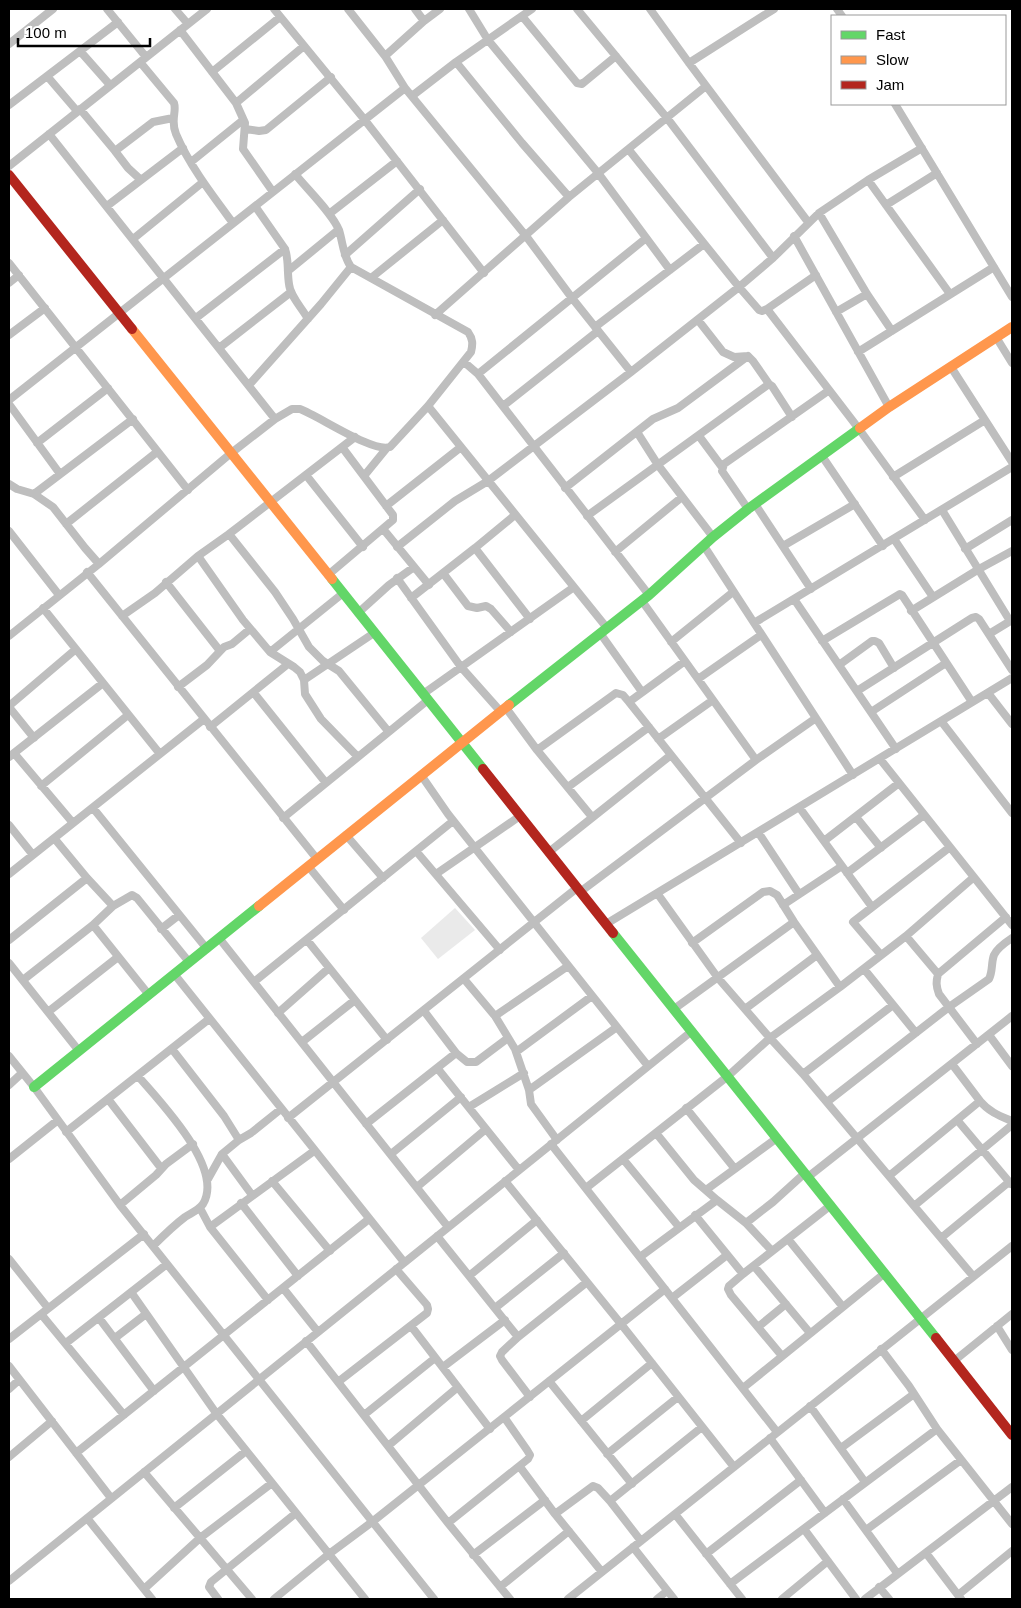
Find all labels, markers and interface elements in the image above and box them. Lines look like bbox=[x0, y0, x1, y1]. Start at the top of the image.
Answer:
scale bar bbox=[18, 15, 150, 47]
legend bbox=[831, 15, 1006, 105]
text: 100 m bbox=[25, 24, 67, 41]
text: Fast bbox=[876, 26, 906, 43]
text: Slow bbox=[876, 51, 909, 68]
text: Jam bbox=[876, 76, 904, 93]

